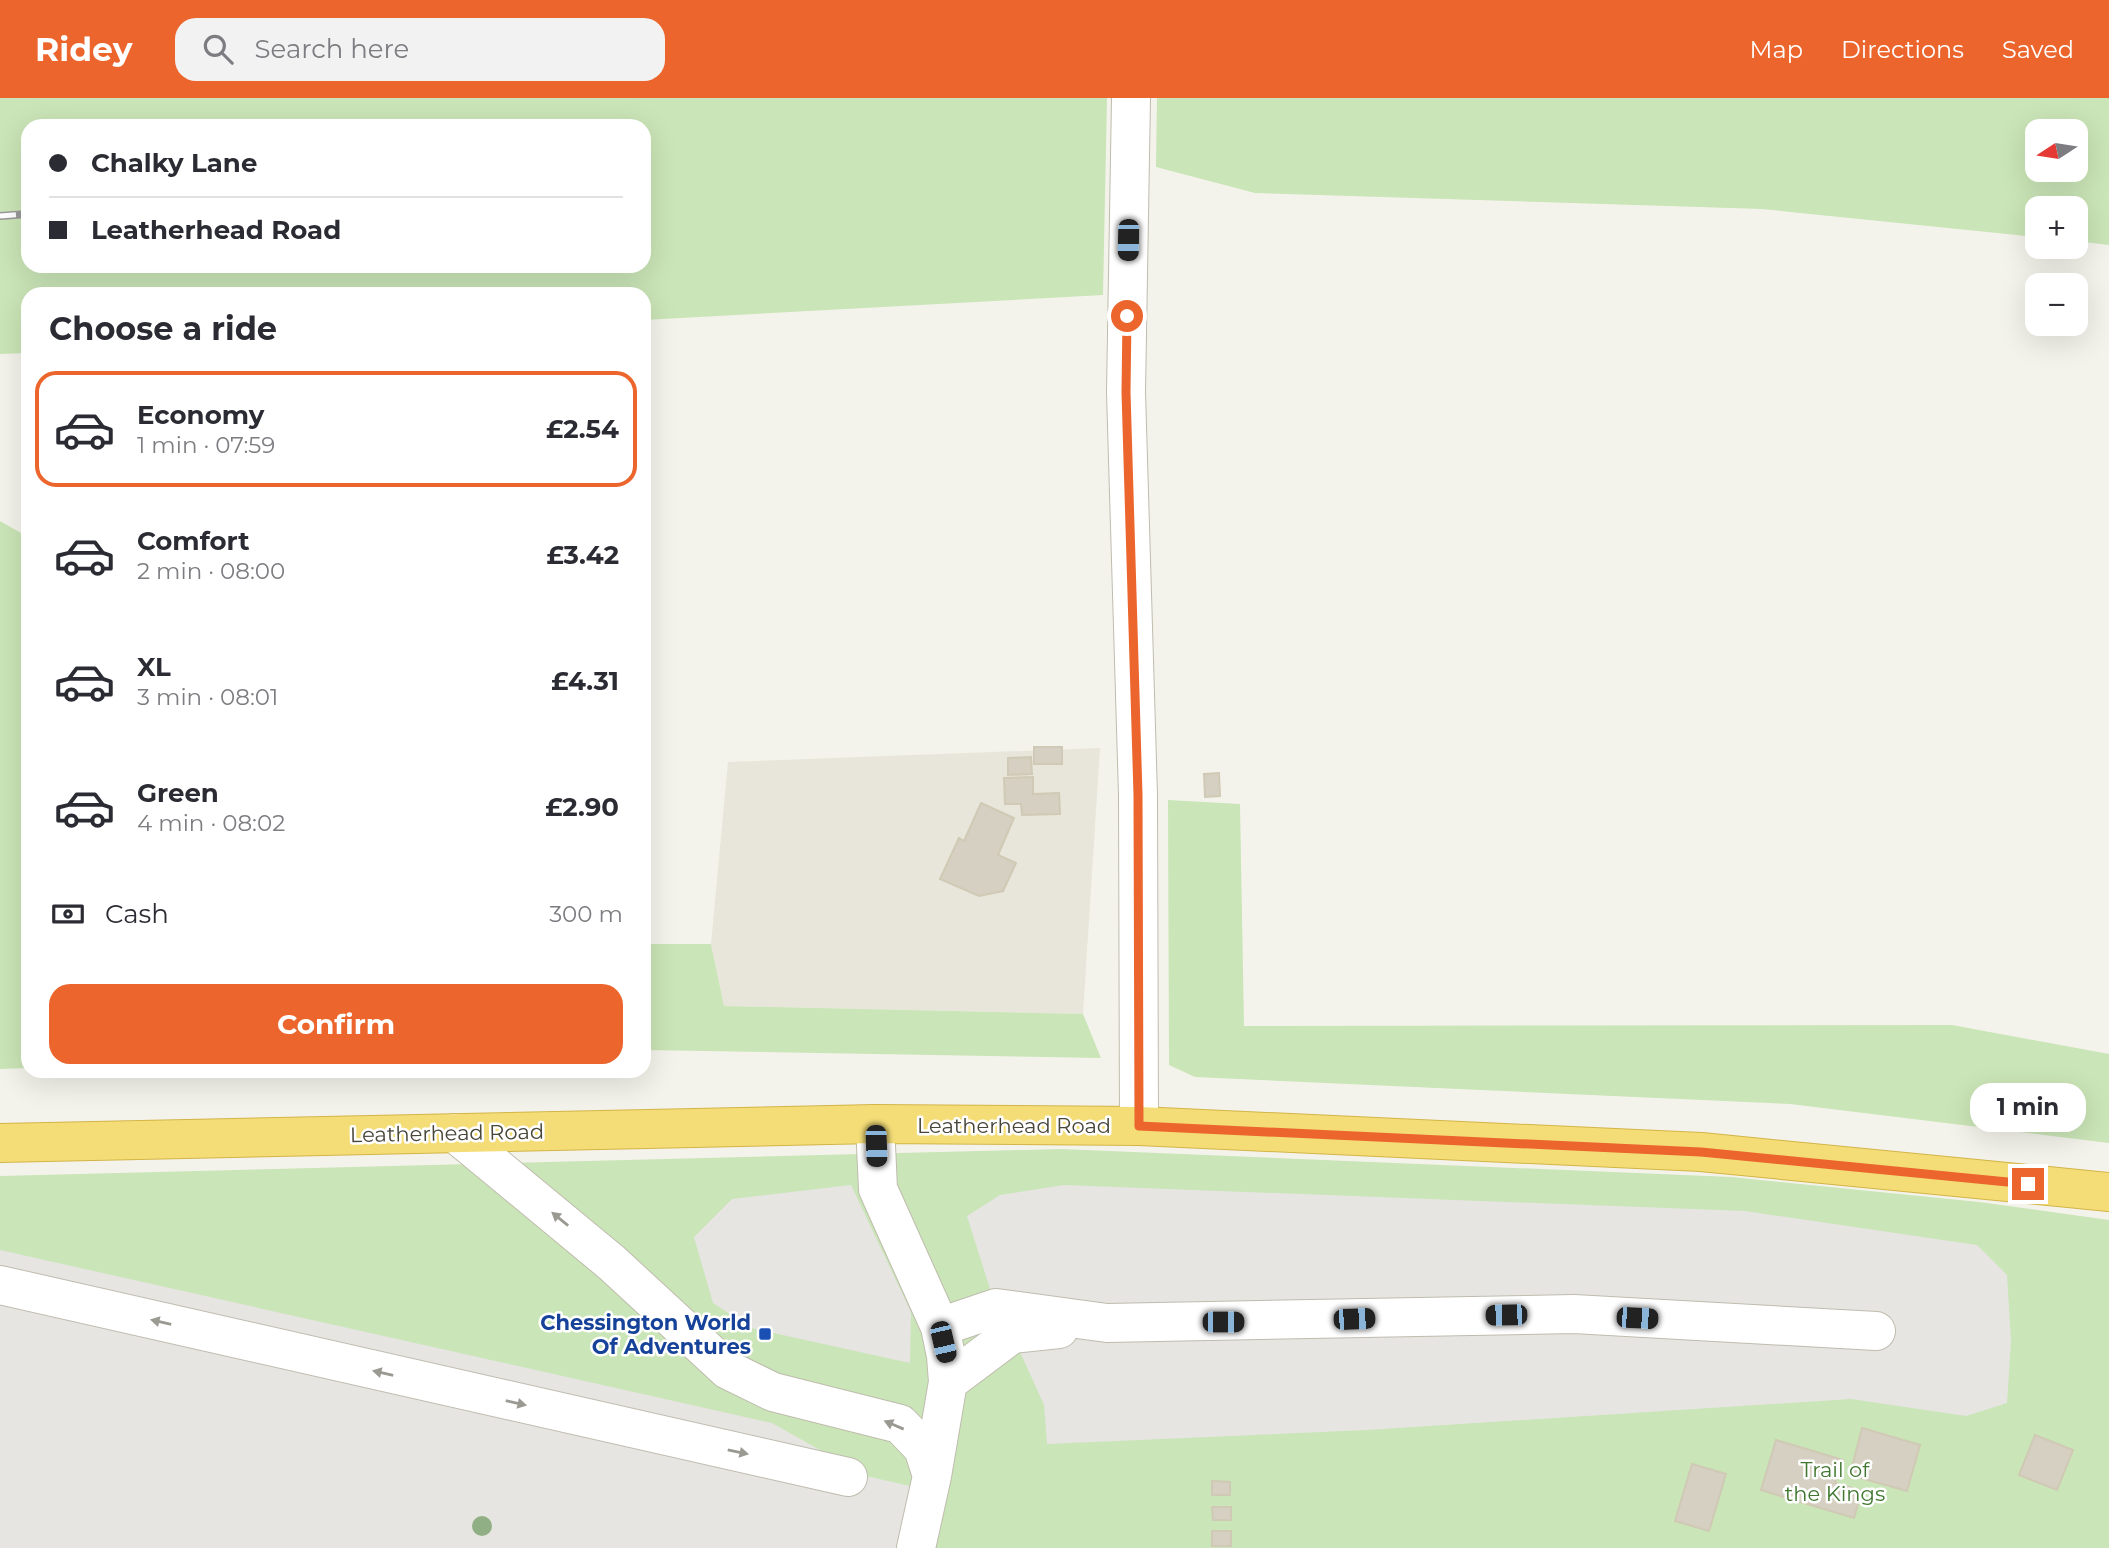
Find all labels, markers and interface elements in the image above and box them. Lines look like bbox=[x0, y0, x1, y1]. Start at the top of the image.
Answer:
search box bbox=[175, 18, 665, 81]
text: Ridey bbox=[35, 29, 133, 69]
icon: search bbox=[199, 30, 237, 68]
text: Search here bbox=[255, 33, 409, 65]
text: Map bbox=[1750, 35, 1803, 64]
text: Directions bbox=[1841, 35, 1964, 64]
text: Saved bbox=[2002, 35, 2074, 64]
north arrow bbox=[2025, 119, 2088, 182]
map controls bbox=[2025, 119, 2088, 336]
text: Chalky Lane bbox=[91, 147, 257, 179]
button: + bbox=[2025, 196, 2088, 259]
text: Leatherhead Road bbox=[91, 214, 341, 246]
car bbox=[1118, 219, 1139, 261]
button: − bbox=[2025, 273, 2088, 336]
route start bbox=[1111, 300, 1143, 332]
text: Choose a ride bbox=[49, 309, 277, 348]
icon: car bbox=[53, 398, 116, 461]
text: Economy bbox=[137, 399, 264, 431]
text: £2.54 bbox=[546, 413, 619, 445]
text: 1 min · 07:59 bbox=[137, 431, 275, 459]
icon: car bbox=[53, 524, 116, 587]
text: Comfort bbox=[137, 525, 249, 557]
text: £3.42 bbox=[546, 539, 619, 571]
text: 2 min · 08:00 bbox=[137, 557, 285, 585]
icon: car bbox=[53, 650, 116, 713]
text: XL bbox=[137, 651, 171, 683]
text: £4.31 bbox=[551, 665, 619, 697]
text: 3 min · 08:01 bbox=[137, 683, 278, 711]
icon: car bbox=[53, 776, 116, 839]
text: Green bbox=[137, 777, 219, 809]
text: £2.90 bbox=[545, 791, 619, 823]
text: 4 min · 08:02 bbox=[137, 809, 285, 837]
icon: cash bbox=[49, 895, 87, 933]
text: Cash bbox=[105, 898, 169, 930]
text: 300 m bbox=[549, 900, 623, 928]
button: Confirm bbox=[49, 984, 623, 1064]
callout: 1 min bbox=[1970, 1082, 2086, 1132]
text: 1 min bbox=[1997, 1093, 2059, 1121]
street label: Leatherhead Road bbox=[917, 1113, 1111, 1138]
street label: Leatherhead Road bbox=[350, 1119, 544, 1147]
car bbox=[865, 1125, 888, 1167]
route end bbox=[2012, 1168, 2044, 1200]
one-way arrow bbox=[551, 1212, 568, 1227]
car bbox=[1485, 1304, 1528, 1326]
car bbox=[1616, 1306, 1659, 1330]
car bbox=[1333, 1308, 1376, 1330]
place label: Chessington World Of Adventures bbox=[540, 1310, 751, 1359]
car bbox=[1203, 1312, 1245, 1333]
one-way arrow bbox=[150, 1316, 172, 1327]
car bbox=[929, 1319, 958, 1365]
marker: Chessington World Of Adventures bbox=[757, 1326, 773, 1342]
one-way arrow bbox=[372, 1367, 394, 1378]
one-way arrow bbox=[505, 1398, 527, 1409]
one-way arrow bbox=[883, 1419, 904, 1430]
one-way arrow bbox=[727, 1446, 749, 1457]
park label: Trail of the Kings bbox=[1785, 1457, 1885, 1506]

